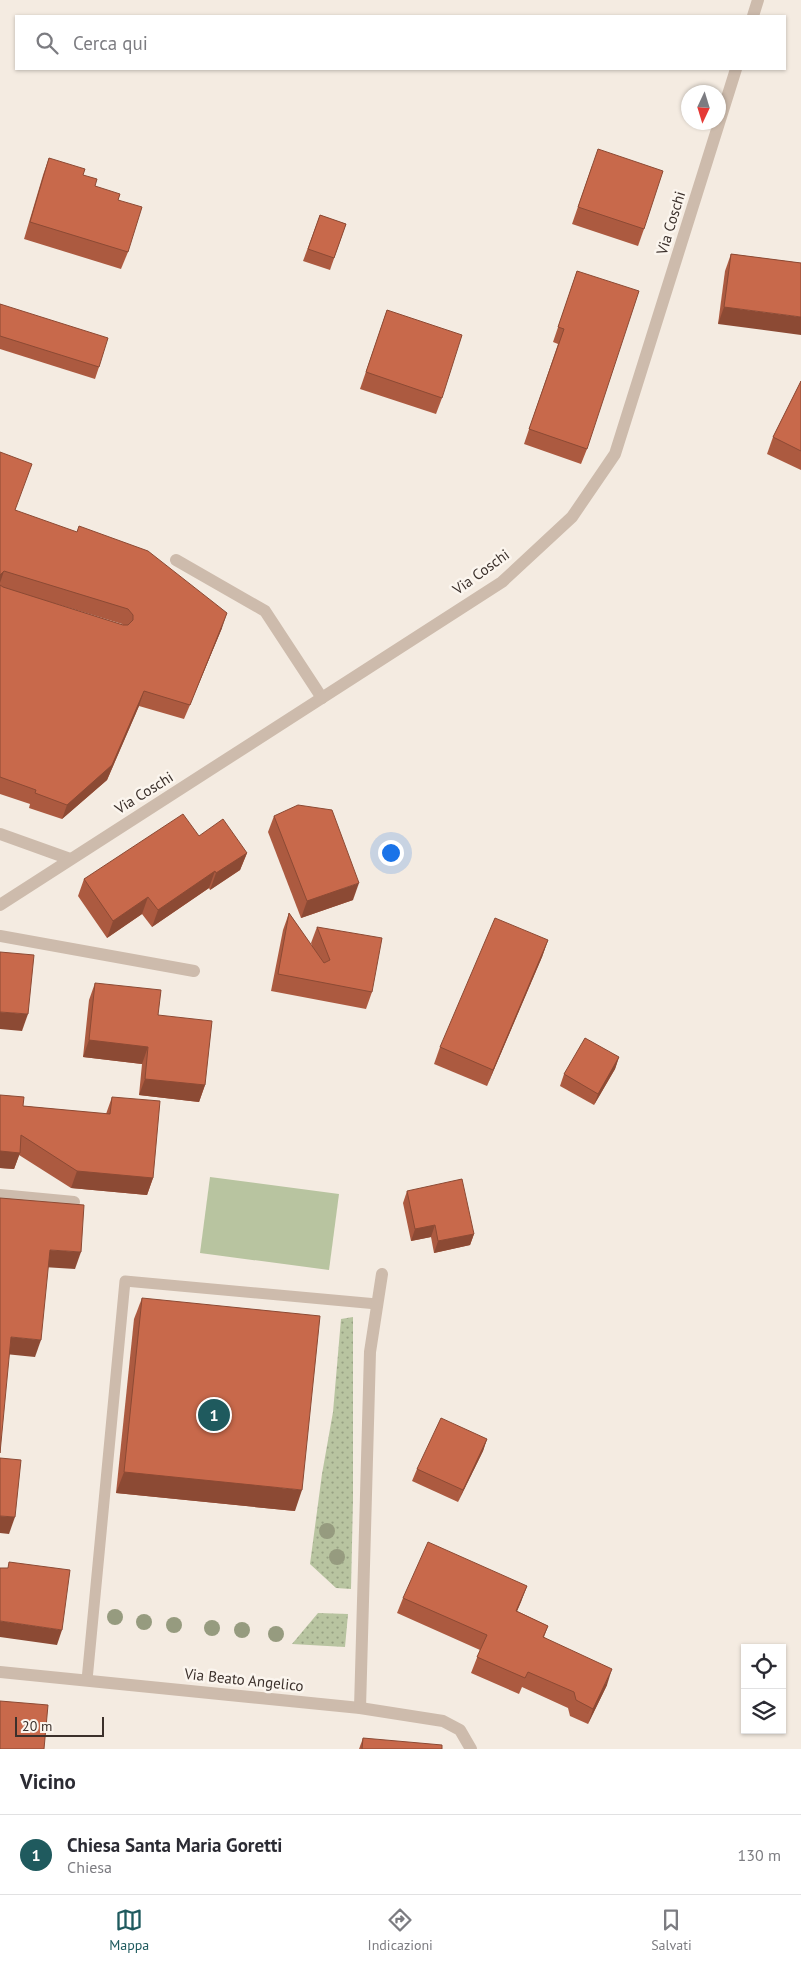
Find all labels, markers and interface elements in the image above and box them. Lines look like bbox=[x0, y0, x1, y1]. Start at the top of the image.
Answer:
search box bbox=[15, 15, 786, 70]
icon: search bbox=[33, 29, 61, 57]
text: Cerca qui bbox=[73, 31, 148, 55]
north arrow bbox=[681, 85, 726, 130]
street label: Via Coschi bbox=[652, 189, 689, 258]
street label: Via Coschi bbox=[448, 545, 513, 599]
street label: Via Coschi bbox=[110, 767, 176, 818]
your location bbox=[378, 840, 404, 866]
pin: 1 bbox=[198, 1396, 230, 1434]
map controls bbox=[741, 1644, 786, 1734]
button: locate bbox=[741, 1644, 786, 1689]
street label: Via Beato Angelico bbox=[182, 1664, 305, 1695]
button: layers bbox=[741, 1689, 786, 1734]
scale bar bbox=[15, 1714, 104, 1737]
text: 20 m bbox=[22, 1717, 52, 1735]
text: Vicino bbox=[20, 1768, 76, 1795]
text: Chiesa Santa Maria Goretti bbox=[67, 1833, 282, 1857]
text: 1 bbox=[31, 1845, 41, 1865]
text: 130 m bbox=[738, 1845, 781, 1865]
text: Chiesa bbox=[67, 1857, 112, 1877]
tab: Mappa bbox=[109, 1906, 149, 1954]
tab: Indicazioni bbox=[368, 1906, 433, 1954]
tab: Salvati bbox=[651, 1906, 692, 1954]

